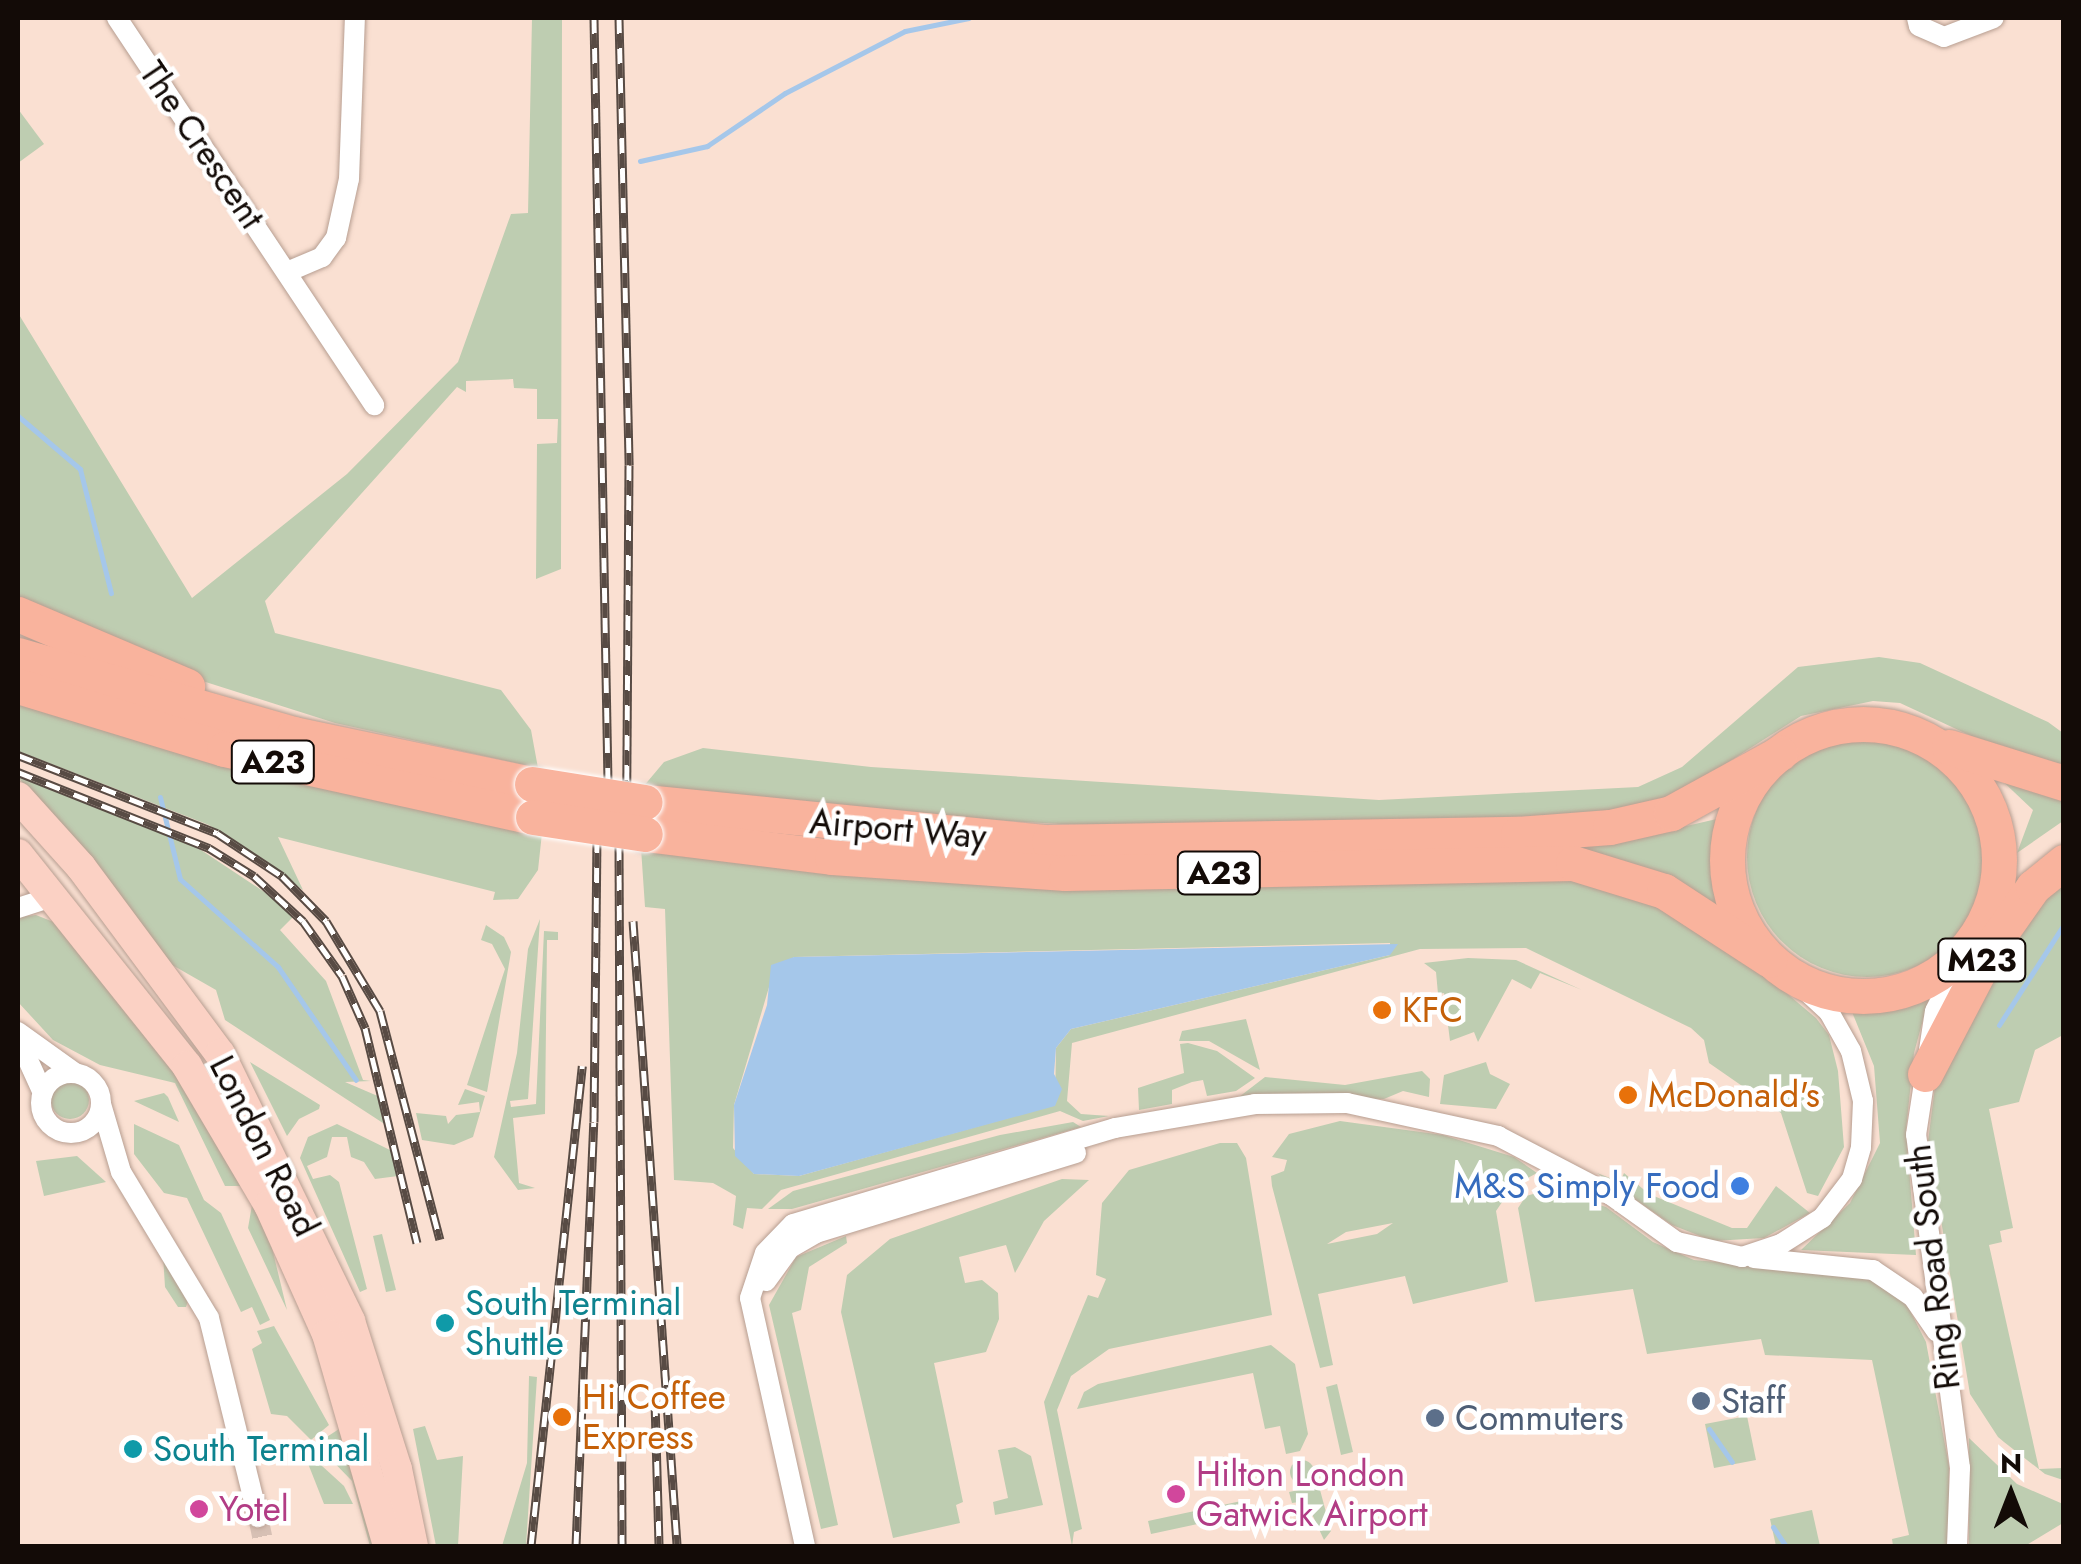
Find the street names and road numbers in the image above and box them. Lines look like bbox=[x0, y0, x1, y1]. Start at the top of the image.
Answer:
street label: The Crescent bbox=[131, 54, 273, 236]
road number: A23 bbox=[230, 735, 316, 789]
street label: Airport Way bbox=[808, 800, 988, 858]
road number: A23 bbox=[1176, 846, 1262, 900]
road number: M23 bbox=[1937, 933, 2027, 987]
street label: London Road bbox=[201, 1049, 327, 1243]
street label: Ring Road South bbox=[1897, 1142, 1969, 1392]

